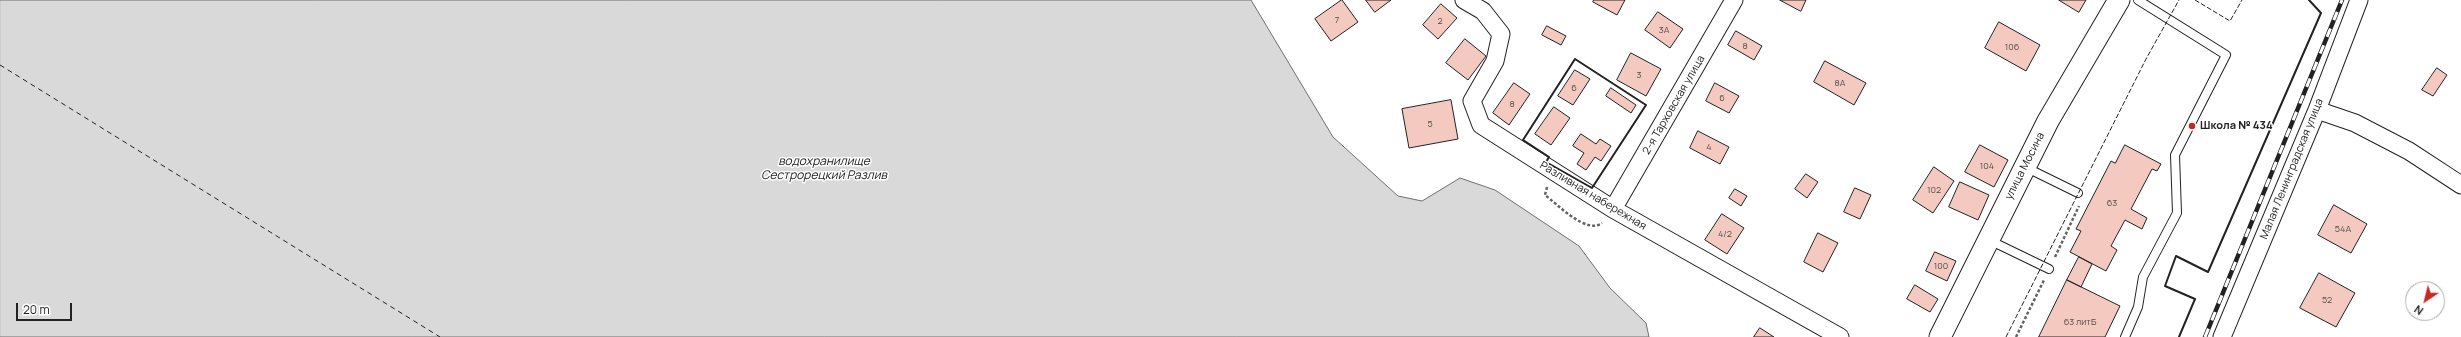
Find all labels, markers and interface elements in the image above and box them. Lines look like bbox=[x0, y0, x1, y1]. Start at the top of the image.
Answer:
house number: 7 bbox=[1335, 15, 1339, 25]
house number: 2 bbox=[1437, 16, 1443, 26]
house number: 3А bbox=[1659, 25, 1669, 35]
house number: 8 bbox=[1742, 41, 1748, 51]
house number: 106 bbox=[2005, 42, 2019, 52]
street label: 2-я Тарховская улица bbox=[1640, 53, 1708, 157]
house number: 3 bbox=[1637, 70, 1641, 80]
house number: 8А bbox=[1835, 78, 1845, 88]
house number: 6 bbox=[1571, 83, 1577, 93]
house number: 6 bbox=[1719, 93, 1725, 103]
street label: Малая Ленинградская улица bbox=[2258, 97, 2326, 241]
house number: 8 bbox=[1509, 99, 1515, 109]
house number: 5 bbox=[1427, 119, 1433, 129]
place label: Школа № 434 bbox=[2200, 119, 2273, 133]
marker: Школа № 434 bbox=[2187, 121, 2197, 131]
street label: улица Мосина bbox=[2002, 130, 2048, 202]
house number: 4 bbox=[1706, 142, 1712, 152]
water label: водохранилище Сестрорецкий Разлив bbox=[761, 155, 887, 183]
street label: Разливная набережная bbox=[1537, 159, 1649, 233]
house number: 104 bbox=[1980, 161, 1994, 171]
house number: 102 bbox=[1927, 185, 1941, 195]
house number: 63 bbox=[2107, 198, 2117, 208]
house number: 54А bbox=[2335, 224, 2351, 234]
house number: 4/2 bbox=[1718, 229, 1732, 239]
house number: 100 bbox=[1934, 261, 1948, 271]
north arrow bbox=[2405, 281, 2445, 321]
scale bar bbox=[18, 295, 74, 321]
house number: 52 bbox=[2322, 295, 2332, 305]
text: 20 m bbox=[23, 301, 50, 318]
text: N bbox=[2411, 302, 2426, 319]
house number: 63 литБ bbox=[2064, 317, 2096, 327]

